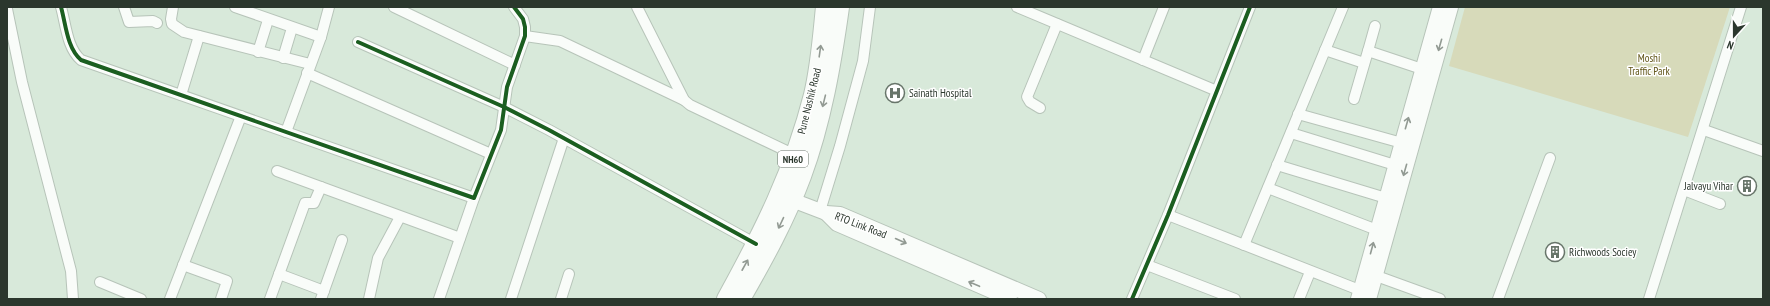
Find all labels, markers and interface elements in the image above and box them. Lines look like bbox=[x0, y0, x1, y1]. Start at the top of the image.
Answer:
north arrow bbox=[1714, 16, 1754, 56]
one-way arrow bbox=[1436, 38, 1443, 51]
text: N bbox=[1725, 38, 1736, 53]
one-way arrow bbox=[816, 45, 824, 58]
park label: Moshi Traffic Park bbox=[1628, 51, 1670, 78]
street label: Pune Nashik Road bbox=[794, 66, 824, 135]
hospital icon: Sainath Hospital bbox=[884, 82, 906, 104]
place label: Sainath Hospital bbox=[909, 86, 972, 100]
one-way arrow bbox=[820, 94, 827, 107]
one-way arrow bbox=[1404, 117, 1411, 130]
road number: NH60 bbox=[778, 151, 808, 167]
one-way arrow bbox=[1401, 163, 1408, 176]
building icon: Jalvayu Vihar bbox=[1736, 175, 1758, 197]
place label: Jalvayu Vihar bbox=[1683, 179, 1733, 193]
street label: RTO Link Road bbox=[833, 209, 889, 241]
one-way arrow bbox=[777, 217, 784, 229]
one-way arrow bbox=[895, 237, 907, 245]
building icon: Richwoods Sociey bbox=[1544, 241, 1566, 263]
one-way arrow bbox=[1369, 242, 1376, 255]
place label: Richwoods Sociey bbox=[1569, 245, 1637, 259]
one-way arrow bbox=[741, 259, 749, 271]
one-way arrow bbox=[968, 280, 980, 287]

